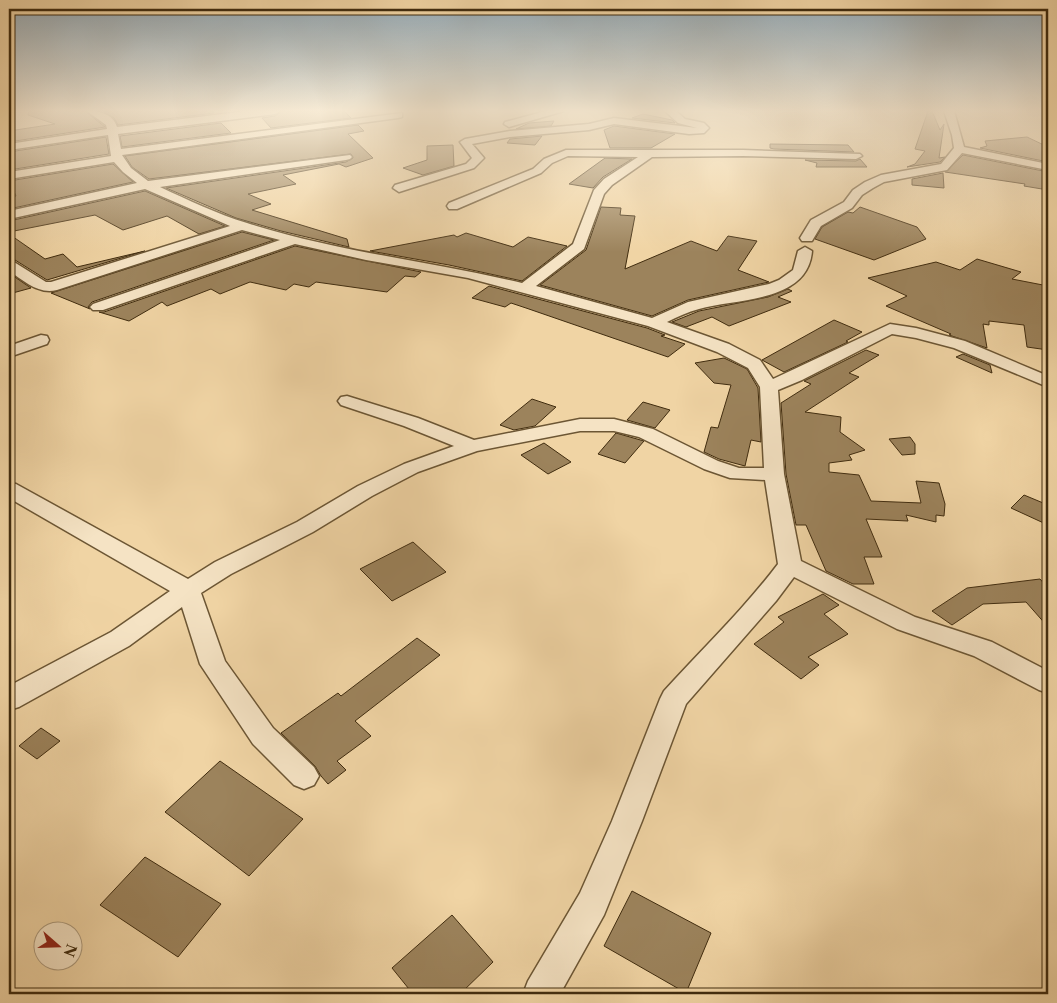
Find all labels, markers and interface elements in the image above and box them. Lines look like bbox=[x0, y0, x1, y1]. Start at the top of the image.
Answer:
north arrow bbox=[32, 920, 82, 970]
text: N bbox=[60, 942, 81, 959]

